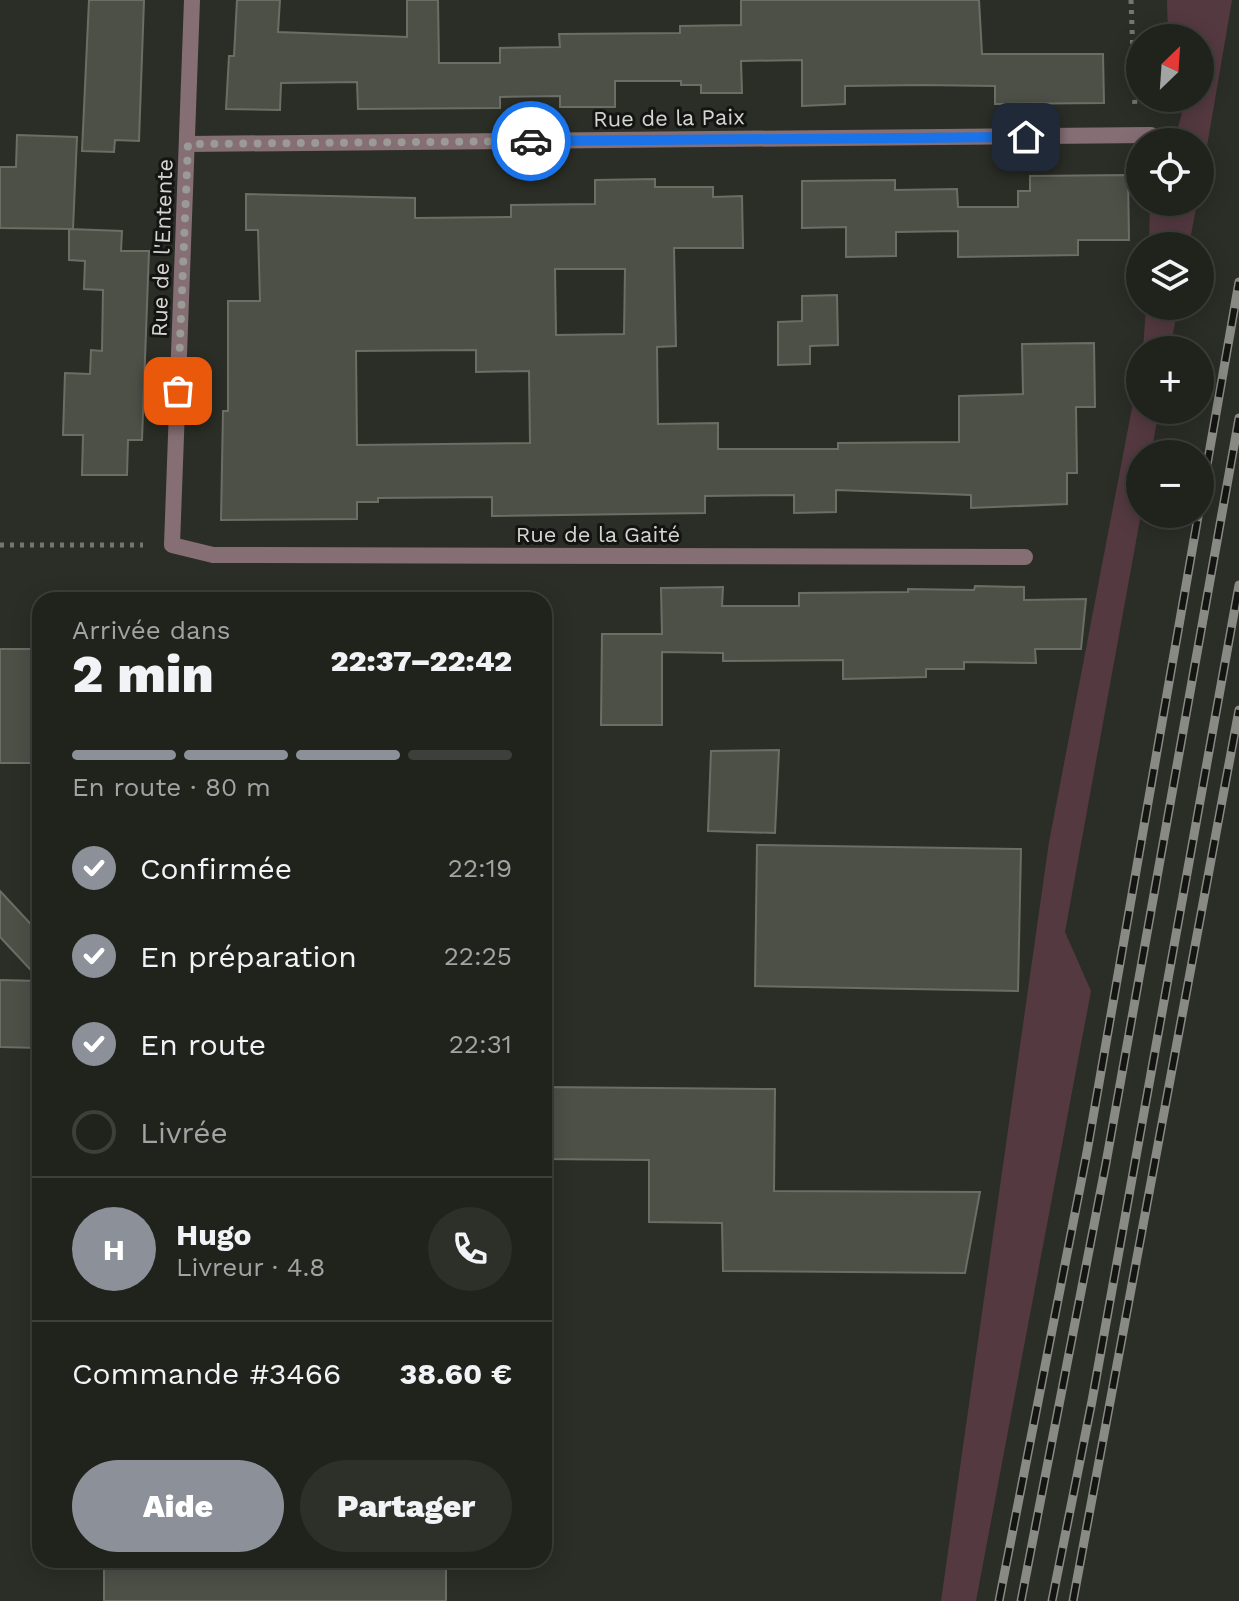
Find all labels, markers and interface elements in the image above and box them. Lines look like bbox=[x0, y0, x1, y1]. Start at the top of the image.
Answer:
north arrow bbox=[1126, 24, 1214, 112]
map controls bbox=[1126, 24, 1214, 528]
courier bbox=[491, 101, 571, 181]
pin bbox=[992, 103, 1060, 171]
street label: Rue de la Paix bbox=[593, 104, 745, 132]
icon: home bbox=[1004, 115, 1048, 159]
icon: car bbox=[509, 119, 553, 163]
button: locate bbox=[1126, 128, 1214, 216]
street label: Rue de l'Entente bbox=[146, 158, 178, 338]
button: layers bbox=[1126, 232, 1214, 320]
button: + bbox=[1126, 336, 1214, 424]
pin bbox=[144, 357, 212, 425]
icon: bag bbox=[156, 369, 200, 413]
button: − bbox=[1126, 440, 1214, 528]
street label: Rue de la Gaité bbox=[516, 522, 680, 547]
text: Arrivée dans bbox=[72, 615, 231, 645]
text: 22:37–22:42 bbox=[331, 643, 512, 678]
text: 2 min bbox=[72, 644, 214, 705]
text: En route · 80 m bbox=[72, 772, 271, 802]
icon: check bbox=[72, 846, 116, 890]
text: Confirmée bbox=[140, 851, 292, 886]
text: 22:19 bbox=[448, 853, 512, 883]
icon: check bbox=[72, 934, 116, 978]
text: En préparation bbox=[140, 939, 357, 974]
text: 22:25 bbox=[444, 941, 512, 971]
icon: check bbox=[72, 1022, 116, 1066]
text: En route bbox=[140, 1027, 266, 1062]
text: 22:31 bbox=[449, 1029, 512, 1059]
text: Livrée bbox=[140, 1115, 228, 1150]
button: phone bbox=[428, 1207, 512, 1291]
text: Hugo bbox=[176, 1217, 252, 1252]
text: H bbox=[103, 1232, 125, 1267]
text: Livreur · 4.8 bbox=[176, 1252, 325, 1282]
text: Commande #3466 bbox=[72, 1356, 341, 1391]
text: 38.60 € bbox=[399, 1356, 512, 1391]
button: Aide bbox=[72, 1460, 284, 1552]
button: Partager bbox=[300, 1460, 512, 1552]

